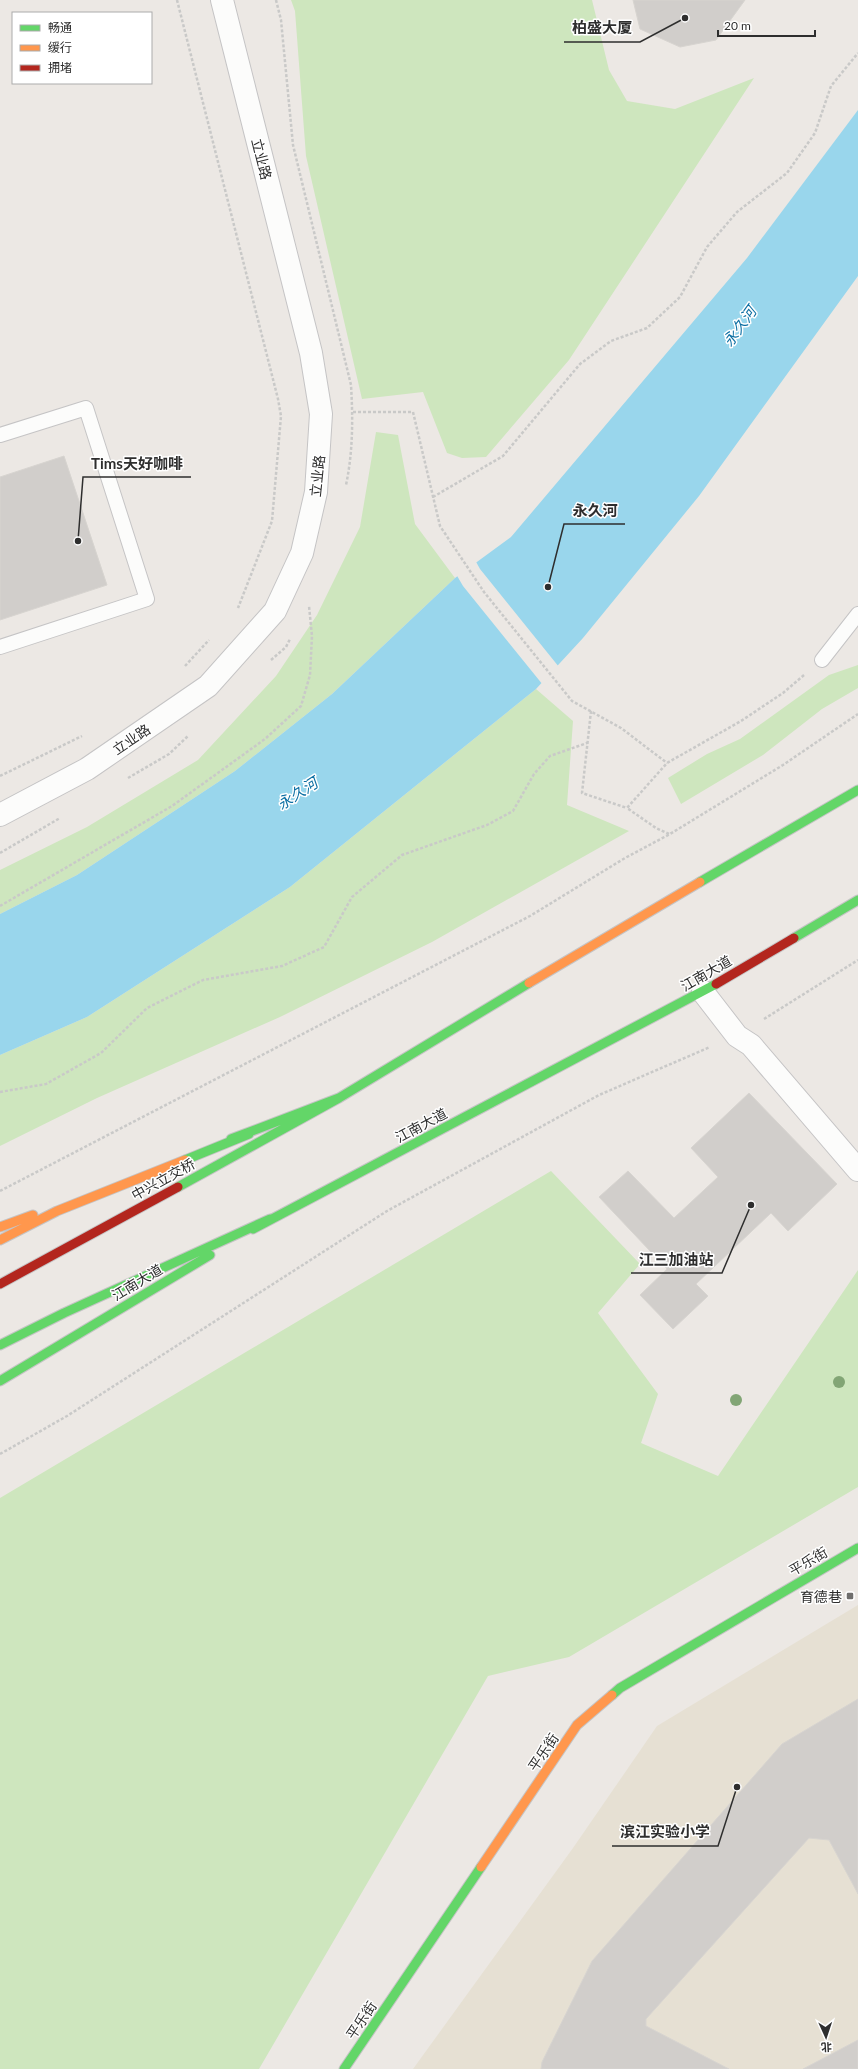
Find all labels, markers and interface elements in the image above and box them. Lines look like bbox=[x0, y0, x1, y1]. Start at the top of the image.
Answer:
legend bbox=[12, 12, 152, 84]
scale bar bbox=[718, 12, 815, 38]
callout: 柏盛大厦 bbox=[564, 15, 640, 42]
text: 柏盛大厦 bbox=[572, 18, 632, 36]
text: 20 m bbox=[724, 18, 751, 33]
text: 畅通 bbox=[48, 20, 72, 35]
text: 缓行 bbox=[48, 40, 72, 55]
text: 拥堵 bbox=[48, 60, 72, 75]
street label: 立业路 bbox=[249, 137, 275, 181]
water label: 永久河 bbox=[718, 300, 761, 349]
callout: Tims天好咖啡 bbox=[83, 450, 191, 477]
text: Tims天好咖啡 bbox=[91, 454, 183, 472]
street label: 立业路 bbox=[306, 454, 328, 498]
callout: 永久河 bbox=[564, 497, 625, 524]
text: 永久河 bbox=[572, 501, 618, 519]
street label: 立业路 bbox=[109, 720, 153, 758]
water label: 永久河 bbox=[273, 772, 323, 813]
street label: 江南大道 bbox=[678, 952, 734, 994]
street label: 江南大道 bbox=[392, 1104, 450, 1146]
street label: 中兴立交桥 bbox=[128, 1155, 198, 1203]
callout: 江三加油站 bbox=[631, 1246, 722, 1273]
text: 江三加油站 bbox=[638, 1250, 714, 1268]
street label: 江南大道 bbox=[109, 1260, 165, 1304]
street label: 平乐街 bbox=[786, 1543, 830, 1579]
place label: 育德巷 bbox=[800, 1588, 842, 1605]
marker: 育德巷 bbox=[845, 1591, 855, 1601]
street label: 平乐街 bbox=[524, 1730, 562, 1774]
callout: 滨江实验小学 bbox=[612, 1819, 718, 1846]
text: 滨江实验小学 bbox=[620, 1822, 710, 1840]
street label: 平乐街 bbox=[342, 1998, 380, 2042]
north arrow bbox=[806, 2017, 846, 2057]
text: 北 bbox=[821, 2041, 832, 2054]

